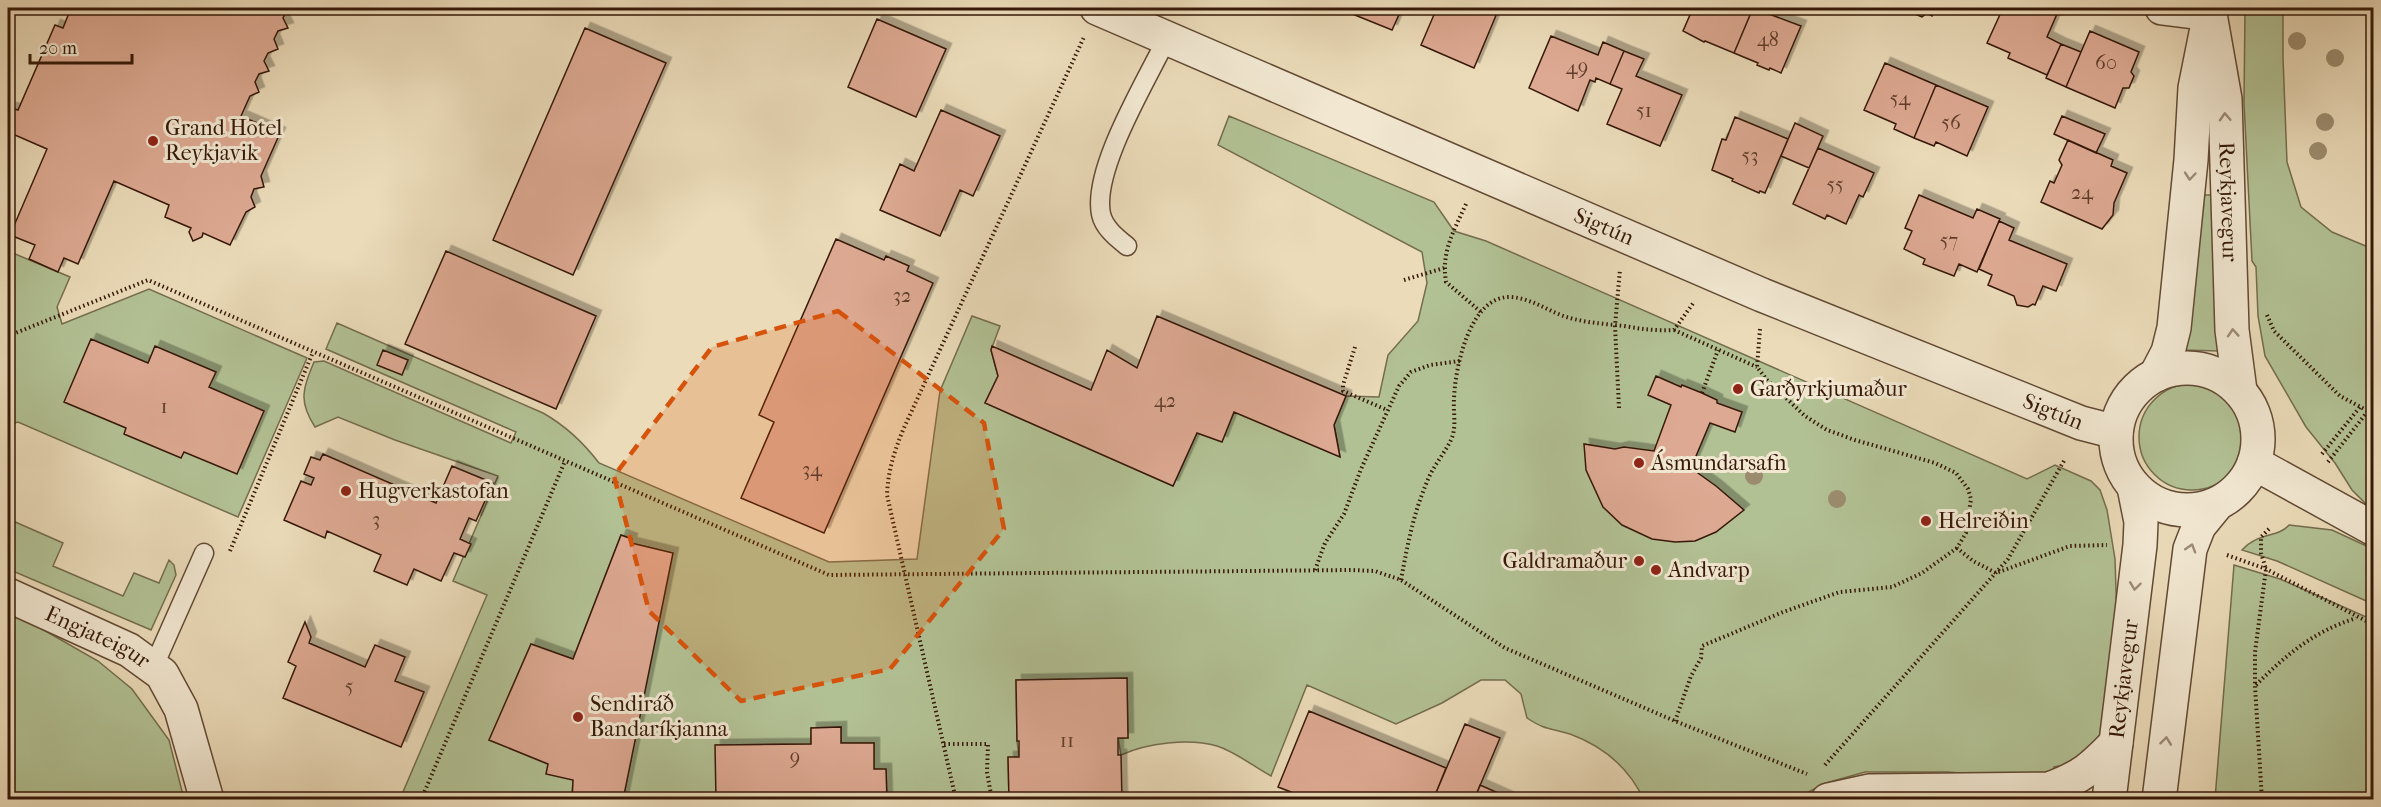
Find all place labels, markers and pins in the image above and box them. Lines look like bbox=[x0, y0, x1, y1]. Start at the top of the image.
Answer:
place label: Grand Hotel Reykjavik bbox=[165, 115, 282, 166]
marker: Grand Hotel Reykjavik bbox=[146, 134, 160, 148]
place label: Garðyrkjumaður bbox=[1750, 376, 1907, 402]
marker: Garðyrkjumaður bbox=[1731, 382, 1745, 396]
place label: Ásmundarsafn bbox=[1650, 449, 1787, 476]
marker: Ásmundarsafn bbox=[1632, 456, 1646, 470]
place label: Hugverkastofan bbox=[358, 478, 509, 504]
marker: Hugverkastofan bbox=[339, 484, 353, 498]
place label: Helreiðin bbox=[1938, 508, 2029, 534]
marker: Helreiðin bbox=[1919, 514, 1933, 528]
place label: Galdramaður bbox=[1503, 548, 1628, 574]
marker: Galdramaður bbox=[1632, 554, 1646, 568]
place label: Andvarp bbox=[1667, 557, 1750, 583]
marker: Andvarp bbox=[1649, 563, 1663, 577]
place label: Sendiráð Bandaríkjanna bbox=[590, 691, 729, 742]
marker: Sendiráð Bandaríkjanna bbox=[571, 710, 585, 724]

